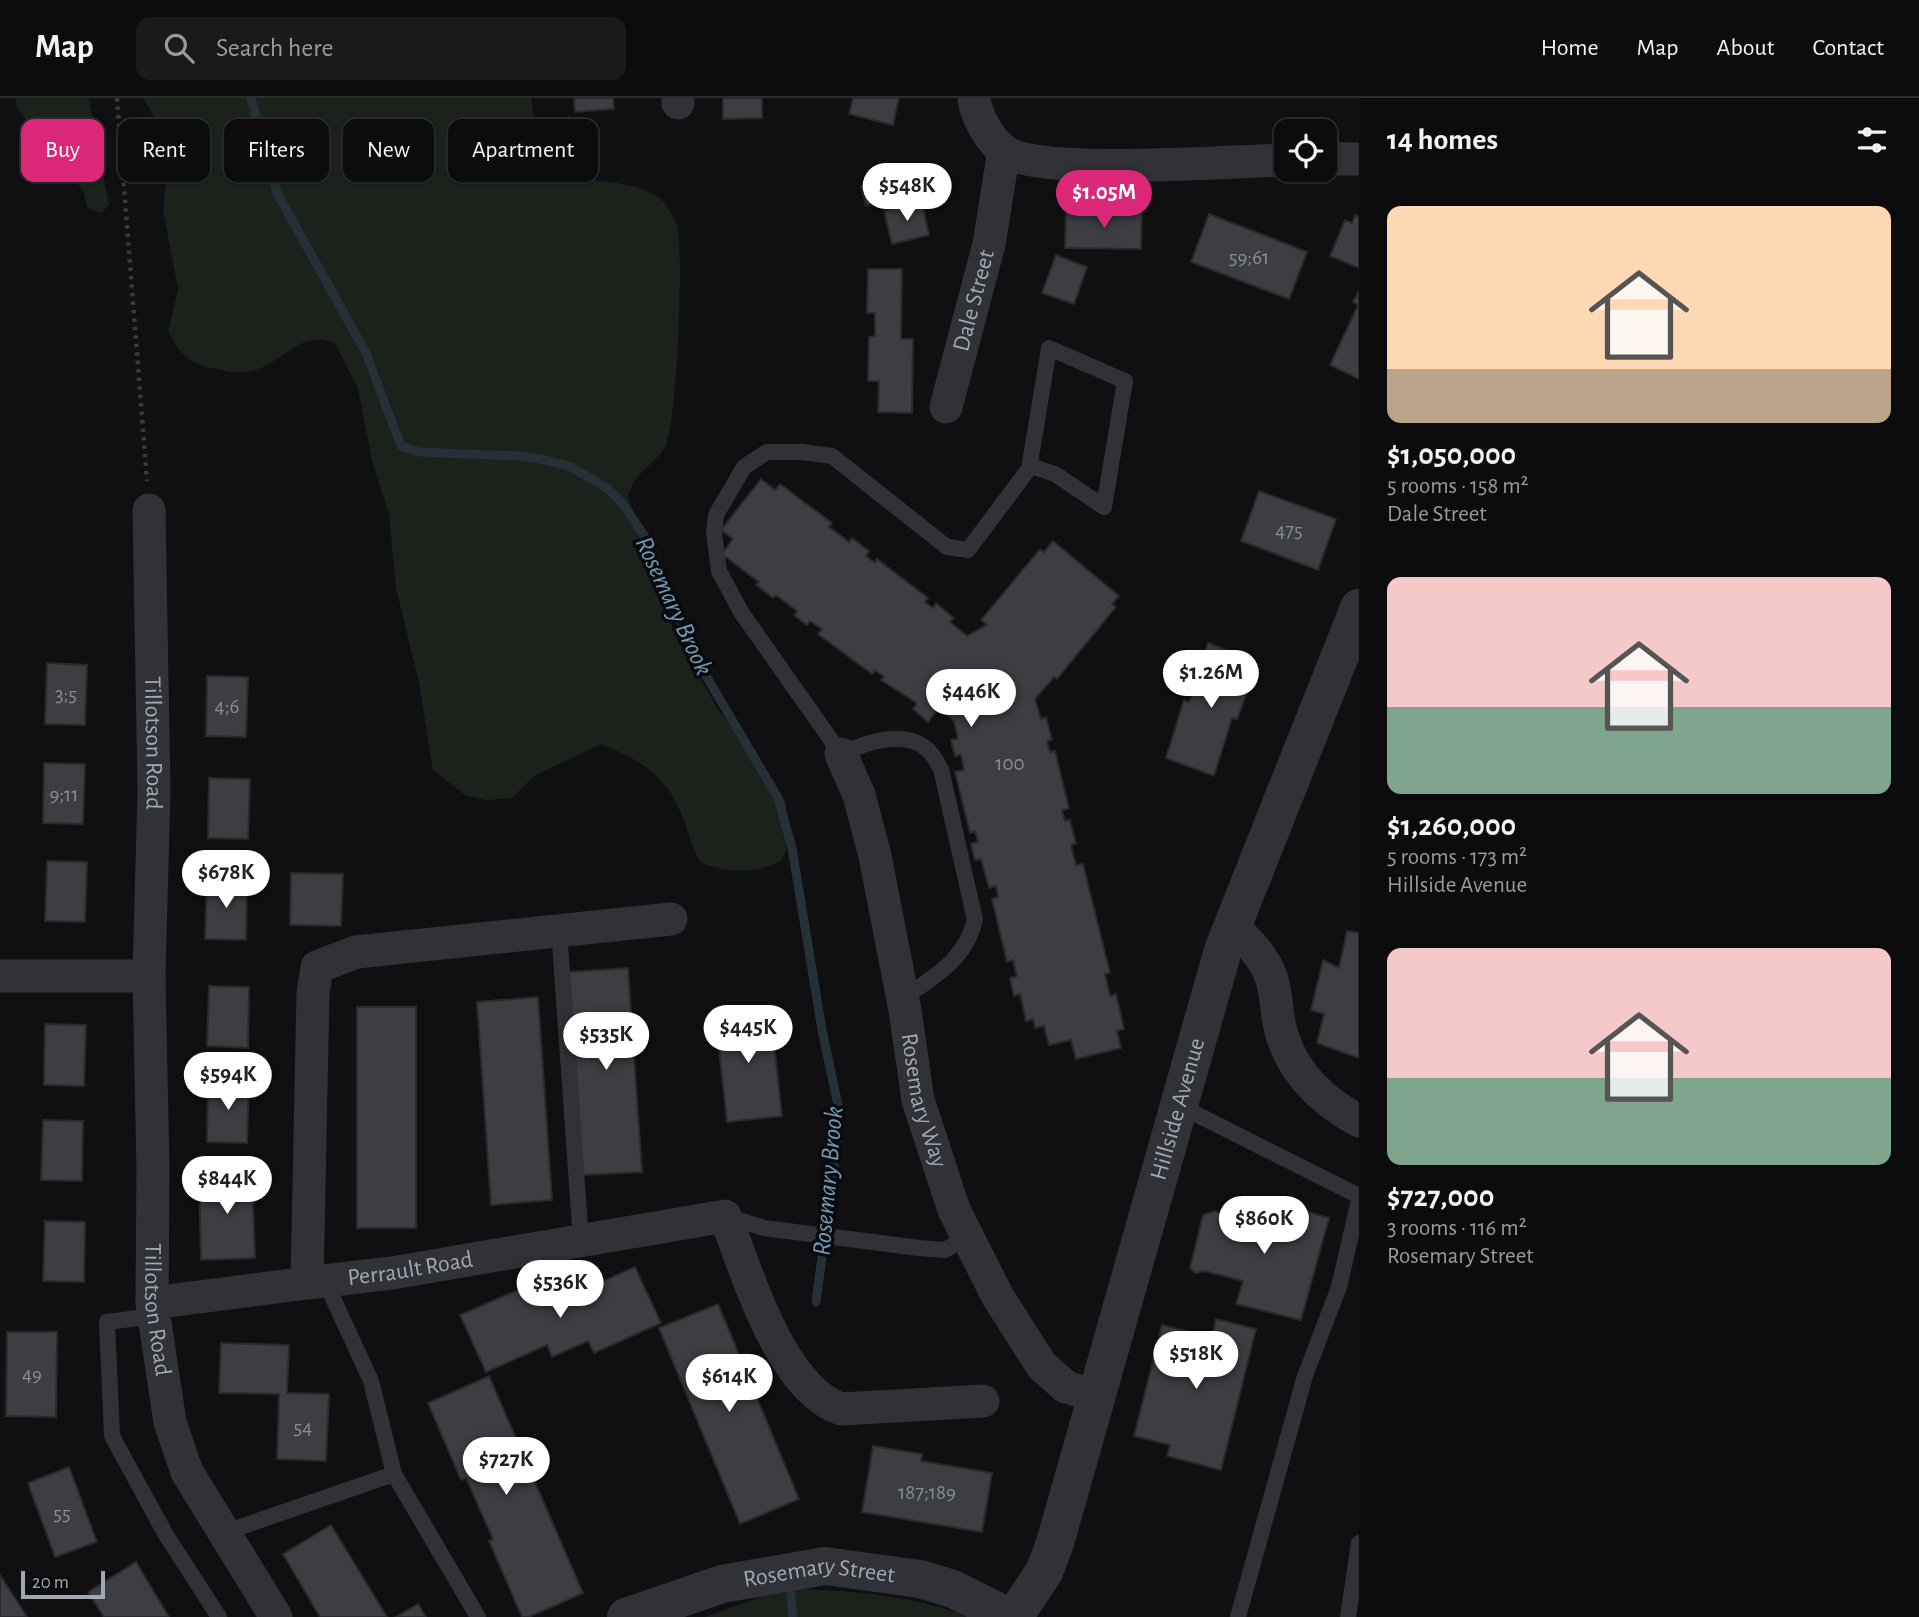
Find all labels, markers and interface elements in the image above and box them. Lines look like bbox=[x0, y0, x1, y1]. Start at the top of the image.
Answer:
search box bbox=[136, 17, 626, 80]
icon: search bbox=[160, 29, 198, 67]
text: Map bbox=[35, 31, 94, 64]
text: Search here bbox=[216, 35, 334, 61]
text: Home bbox=[1541, 36, 1599, 60]
text: Map bbox=[1637, 36, 1679, 60]
text: About bbox=[1717, 36, 1774, 60]
text: Contact bbox=[1812, 36, 1884, 60]
chip: Buy bbox=[21, 119, 104, 182]
chip: Rent bbox=[118, 119, 210, 182]
chip: Filters bbox=[224, 119, 329, 182]
chip: New bbox=[343, 119, 434, 182]
chip: Apartment bbox=[448, 119, 598, 182]
map controls bbox=[1274, 119, 1337, 182]
button: locate bbox=[1274, 119, 1337, 182]
icon: filters bbox=[1853, 121, 1891, 159]
text: 14 homes bbox=[1387, 125, 1498, 155]
pin: $548K bbox=[858, 164, 956, 223]
pin: $1.05M bbox=[1047, 170, 1161, 230]
text: $548K bbox=[879, 174, 935, 197]
text: $1.05M bbox=[1072, 181, 1136, 204]
street label: Dale Street bbox=[949, 247, 999, 354]
house number: 59;61 bbox=[1229, 247, 1269, 268]
icon: home bbox=[1576, 252, 1702, 378]
text: $1,050,000 bbox=[1387, 440, 1516, 470]
text: 5 rooms · 158 m² bbox=[1387, 475, 1529, 498]
text: Dale Street bbox=[1387, 503, 1487, 526]
house number: 475 bbox=[1275, 520, 1303, 541]
water label: Rosemary Brook bbox=[631, 533, 717, 679]
icon: home bbox=[1576, 623, 1702, 749]
pin: $1.26M bbox=[1154, 650, 1268, 710]
text: $1.26M bbox=[1179, 661, 1243, 684]
pin: $446K bbox=[922, 670, 1020, 729]
street label: Tillotson Road bbox=[140, 676, 166, 810]
text: $446K bbox=[942, 680, 1000, 703]
house number: 3;5 bbox=[55, 684, 77, 705]
house number: 4;6 bbox=[215, 696, 239, 717]
house number: 100 bbox=[995, 753, 1025, 774]
house number: 9;11 bbox=[49, 784, 79, 805]
text: $1,260,000 bbox=[1387, 811, 1516, 841]
text: 5 rooms · 173 m² bbox=[1387, 846, 1527, 869]
pin: $678K bbox=[177, 850, 275, 910]
text: $678K bbox=[198, 861, 254, 884]
text: Hillside Avenue bbox=[1387, 874, 1527, 897]
icon: home bbox=[1576, 994, 1702, 1120]
pin: $445K bbox=[699, 1006, 797, 1065]
pin: $535K bbox=[557, 1012, 655, 1072]
text: $445K bbox=[720, 1016, 776, 1039]
text: $535K bbox=[579, 1023, 633, 1046]
street label: Rosemary Way bbox=[896, 1031, 951, 1170]
street label: Hillside Avenue bbox=[1146, 1036, 1209, 1183]
pin: $594K bbox=[179, 1052, 277, 1112]
text: $594K bbox=[200, 1063, 256, 1086]
water label: Rosemary Brook bbox=[809, 1105, 847, 1257]
pin: $844K bbox=[178, 1156, 276, 1216]
text: $844K bbox=[198, 1167, 256, 1190]
text: $727,000 bbox=[1387, 1182, 1494, 1212]
pin: $860K bbox=[1215, 1196, 1313, 1256]
text: $860K bbox=[1235, 1207, 1293, 1230]
text: 3 rooms · 116 m² bbox=[1387, 1217, 1527, 1240]
street label: Tillotson Road bbox=[140, 1243, 175, 1378]
text: Rosemary Street bbox=[1387, 1245, 1534, 1268]
street label: Perrault Road bbox=[346, 1247, 475, 1290]
pin: $536K bbox=[511, 1260, 609, 1320]
text: $536K bbox=[533, 1271, 587, 1294]
pin: $518K bbox=[1147, 1332, 1245, 1391]
text: $518K bbox=[1169, 1342, 1223, 1365]
pin: $614K bbox=[680, 1354, 778, 1414]
house number: 49 bbox=[22, 1364, 42, 1385]
text: $614K bbox=[702, 1365, 756, 1388]
house number: 54 bbox=[294, 1417, 312, 1438]
pin: $727K bbox=[457, 1438, 555, 1497]
text: $727K bbox=[479, 1448, 533, 1471]
house number: 187;189 bbox=[898, 1482, 956, 1503]
house number: 55 bbox=[53, 1503, 71, 1524]
street label: Rosemary Street bbox=[742, 1554, 897, 1592]
scale bar bbox=[21, 1568, 105, 1600]
text: 20 m bbox=[32, 1573, 69, 1592]

